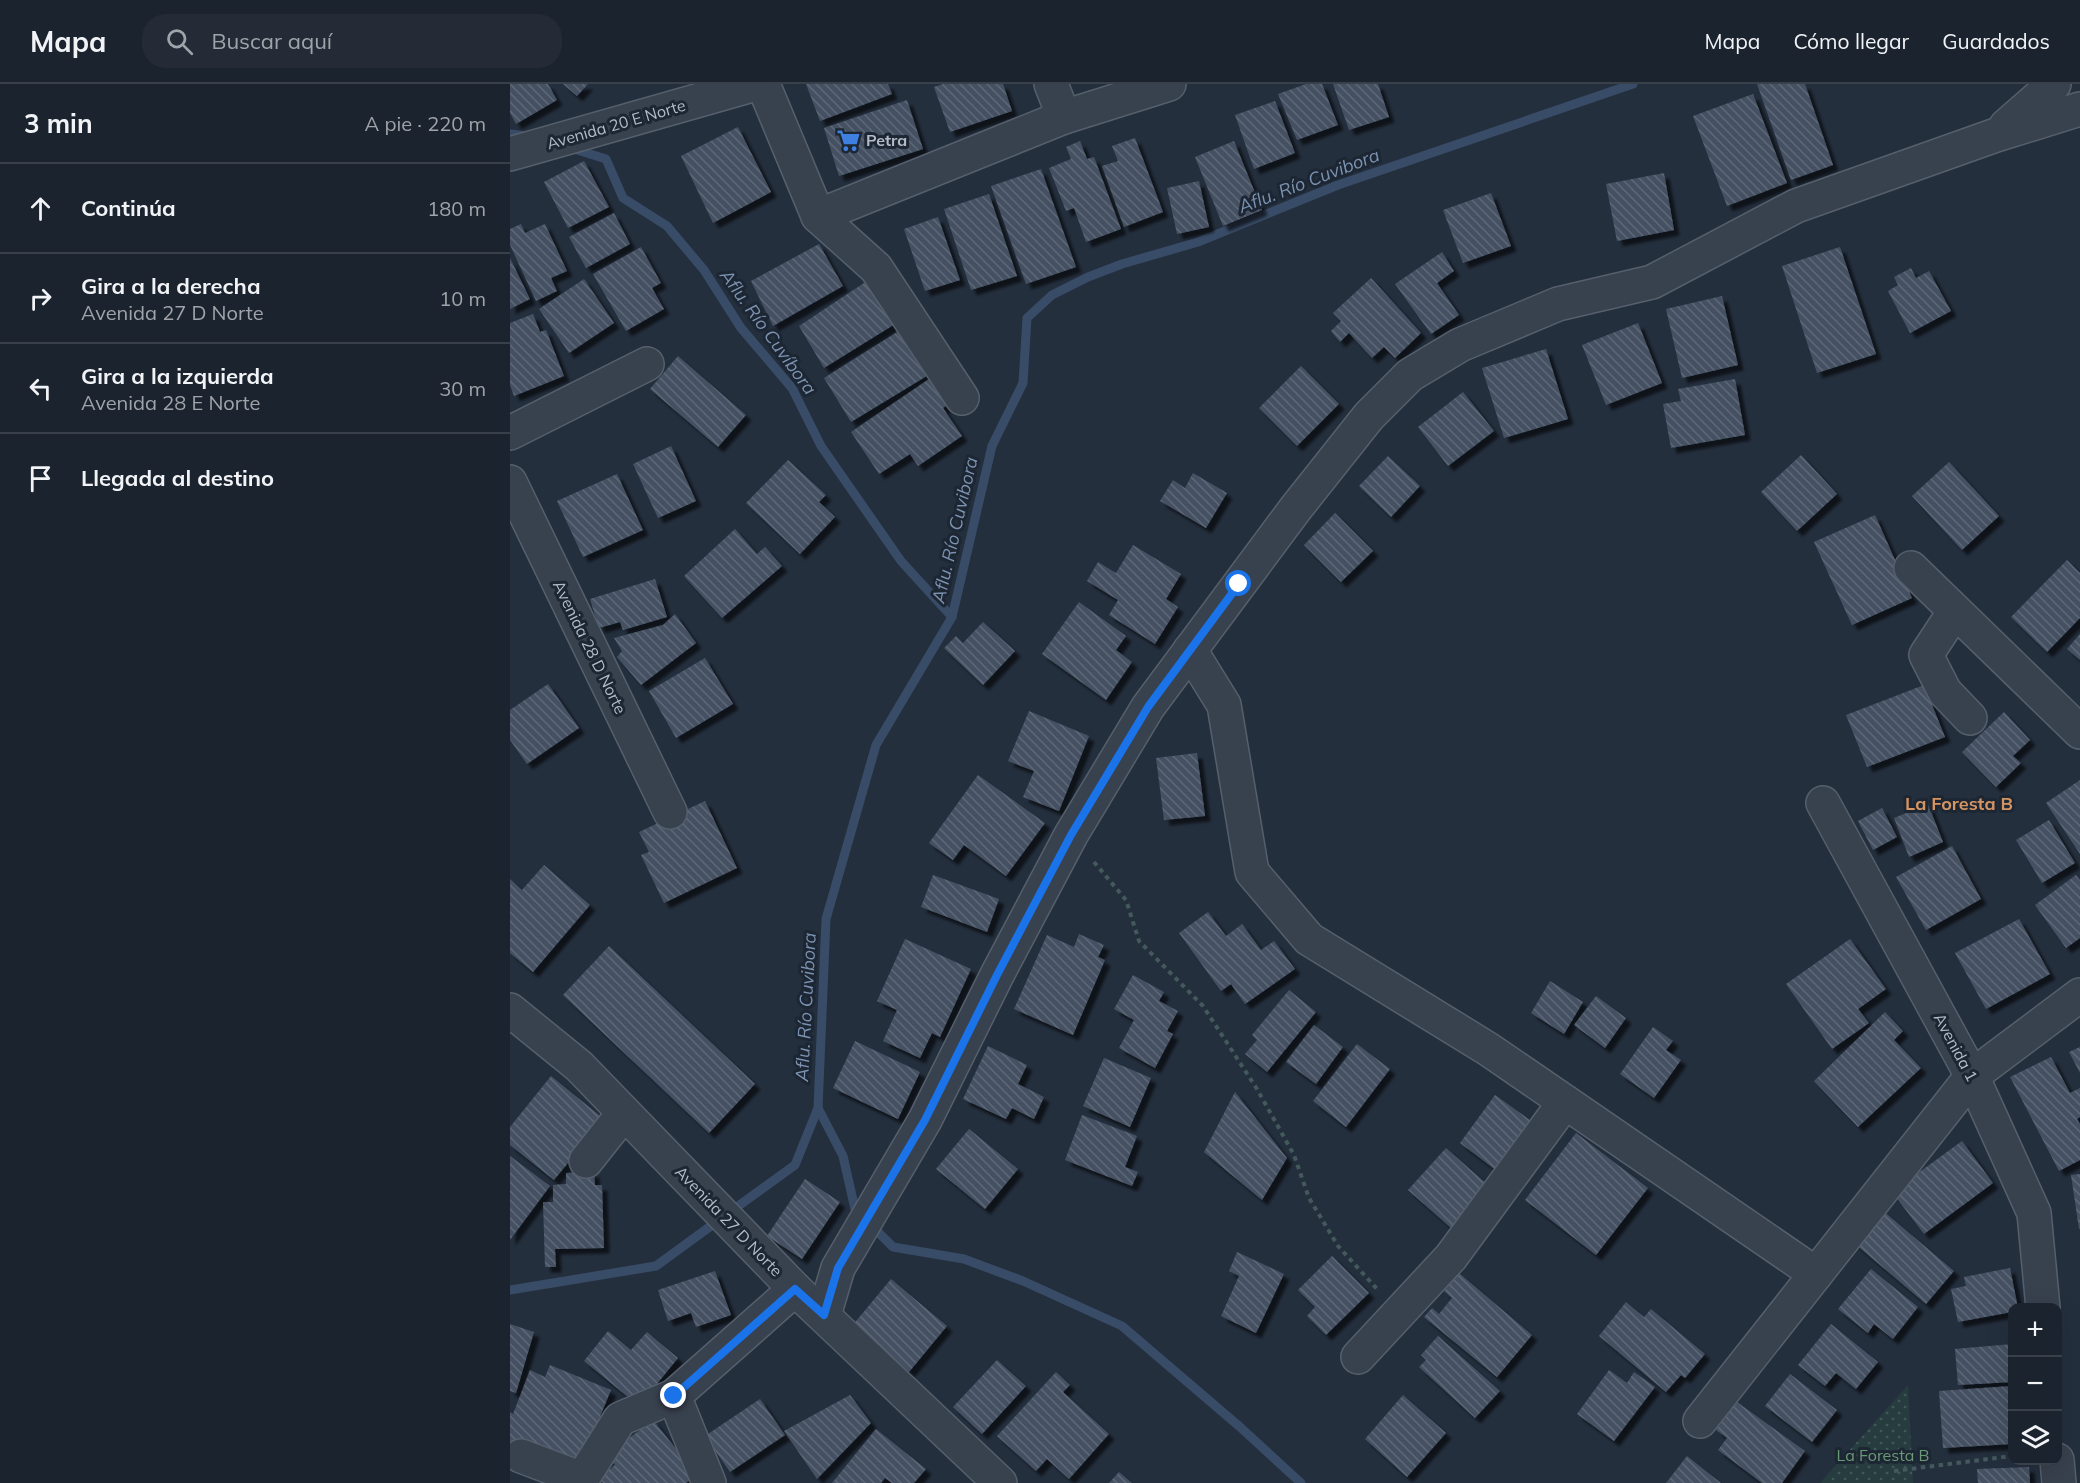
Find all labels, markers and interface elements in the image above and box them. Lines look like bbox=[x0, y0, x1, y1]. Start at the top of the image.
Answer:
search box bbox=[142, 14, 562, 68]
text: Mapa bbox=[30, 24, 106, 59]
icon: search bbox=[163, 25, 196, 58]
text: Buscar aquí bbox=[211, 27, 332, 55]
text: Mapa bbox=[1705, 28, 1760, 54]
text: Cómo llegar bbox=[1793, 28, 1909, 54]
text: Guardados bbox=[1942, 28, 2050, 54]
street label: Avenida 20 E Norte bbox=[544, 95, 688, 153]
text: 3 min bbox=[24, 107, 93, 140]
text: A pie · 220 m bbox=[365, 111, 486, 136]
supermarket icon: Petra bbox=[835, 127, 861, 153]
place label: Petra bbox=[866, 130, 907, 150]
water label: Aflu. Río Cuvibora bbox=[1234, 143, 1383, 218]
icon: ahead bbox=[24, 192, 57, 225]
text: Continúa bbox=[81, 194, 176, 222]
text: 180 m bbox=[427, 196, 486, 221]
water label: Aflu. Río Cuvíbora bbox=[715, 264, 822, 399]
text: Gira a la derecha bbox=[81, 272, 261, 300]
icon: right bbox=[24, 282, 57, 315]
text: 10 m bbox=[439, 286, 486, 311]
text: Avenida 27 D Norte bbox=[81, 300, 264, 325]
text: Gira a la izquierda bbox=[81, 362, 274, 390]
icon: left bbox=[24, 372, 57, 405]
text: 30 m bbox=[439, 376, 486, 401]
text: Avenida 28 E Norte bbox=[81, 390, 260, 415]
water label: Aflu. Río Cuvibora bbox=[926, 455, 983, 606]
icon: arrive bbox=[24, 462, 57, 495]
text: Llegada al destino bbox=[81, 464, 274, 492]
route start bbox=[1225, 570, 1251, 596]
street label: Avenida 28 D Norte bbox=[549, 577, 631, 717]
district label: La Foresta B bbox=[1905, 792, 2013, 815]
water label: Aflu. Río Cuvibora bbox=[790, 932, 821, 1083]
street label: Avenida 1 bbox=[1930, 1009, 1982, 1085]
street label: Avenida 27 D Norte bbox=[671, 1162, 787, 1280]
map controls bbox=[2008, 1303, 2062, 1465]
button: + bbox=[2008, 1303, 2062, 1357]
button: − bbox=[2008, 1357, 2062, 1411]
route end bbox=[660, 1382, 686, 1408]
button: layers bbox=[2008, 1411, 2062, 1465]
park label: La Foresta B bbox=[1837, 1445, 1929, 1465]

